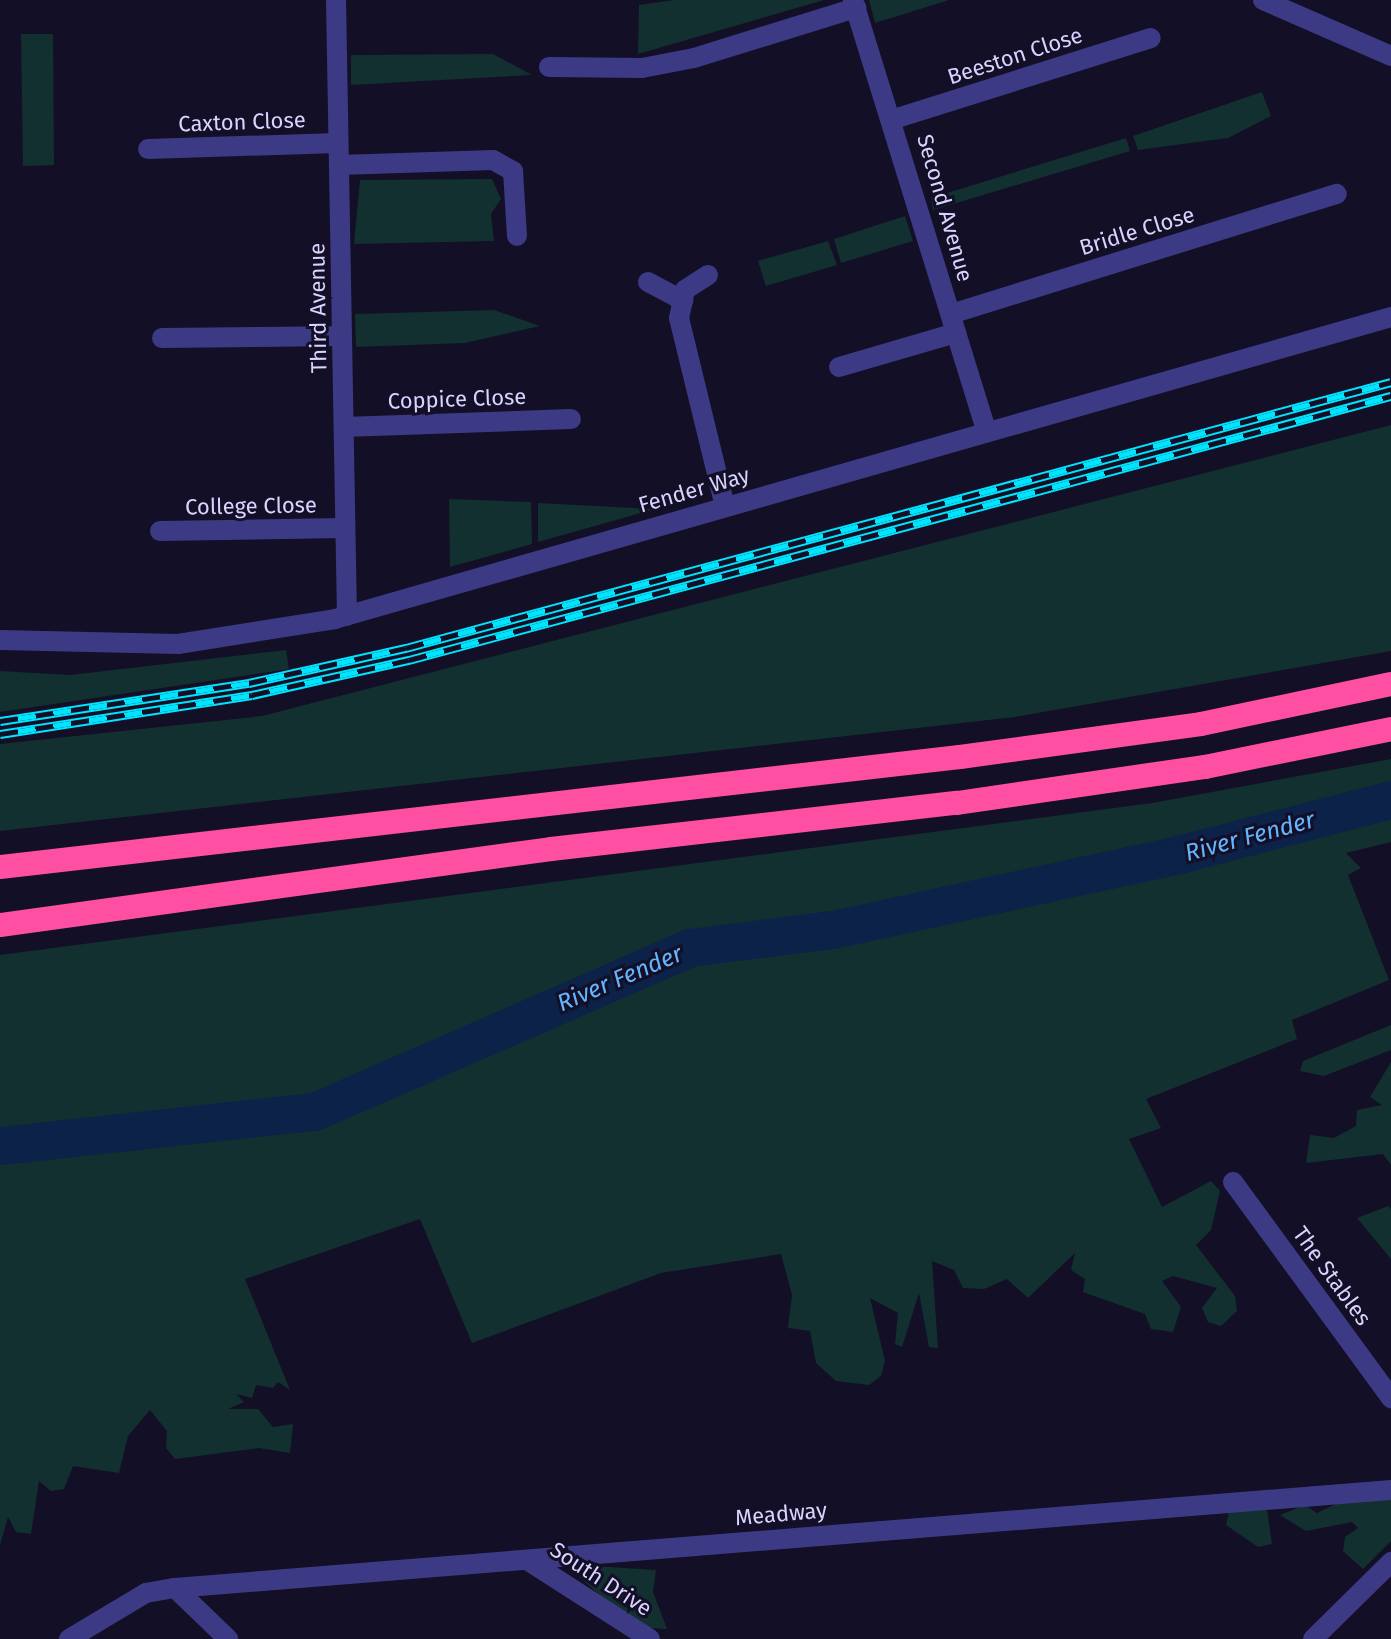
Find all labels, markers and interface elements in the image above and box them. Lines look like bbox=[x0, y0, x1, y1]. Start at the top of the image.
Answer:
street label: Beeston Close bbox=[944, 22, 1086, 90]
street label: Caxton Close bbox=[178, 107, 306, 137]
street label: Second Avenue bbox=[911, 131, 979, 285]
street label: Bridle Close bbox=[1076, 201, 1198, 261]
street label: Third Avenue bbox=[304, 243, 332, 373]
street label: Coppice Close bbox=[387, 383, 527, 415]
street label: Fender Way bbox=[635, 462, 753, 518]
street label: College Close bbox=[185, 492, 317, 520]
water label: River Fender bbox=[1182, 806, 1318, 868]
water label: River Fender bbox=[553, 940, 687, 1018]
street label: The Stables bbox=[1287, 1222, 1377, 1330]
street label: Meadway bbox=[734, 1497, 828, 1531]
street label: South Drive bbox=[545, 1536, 657, 1622]

